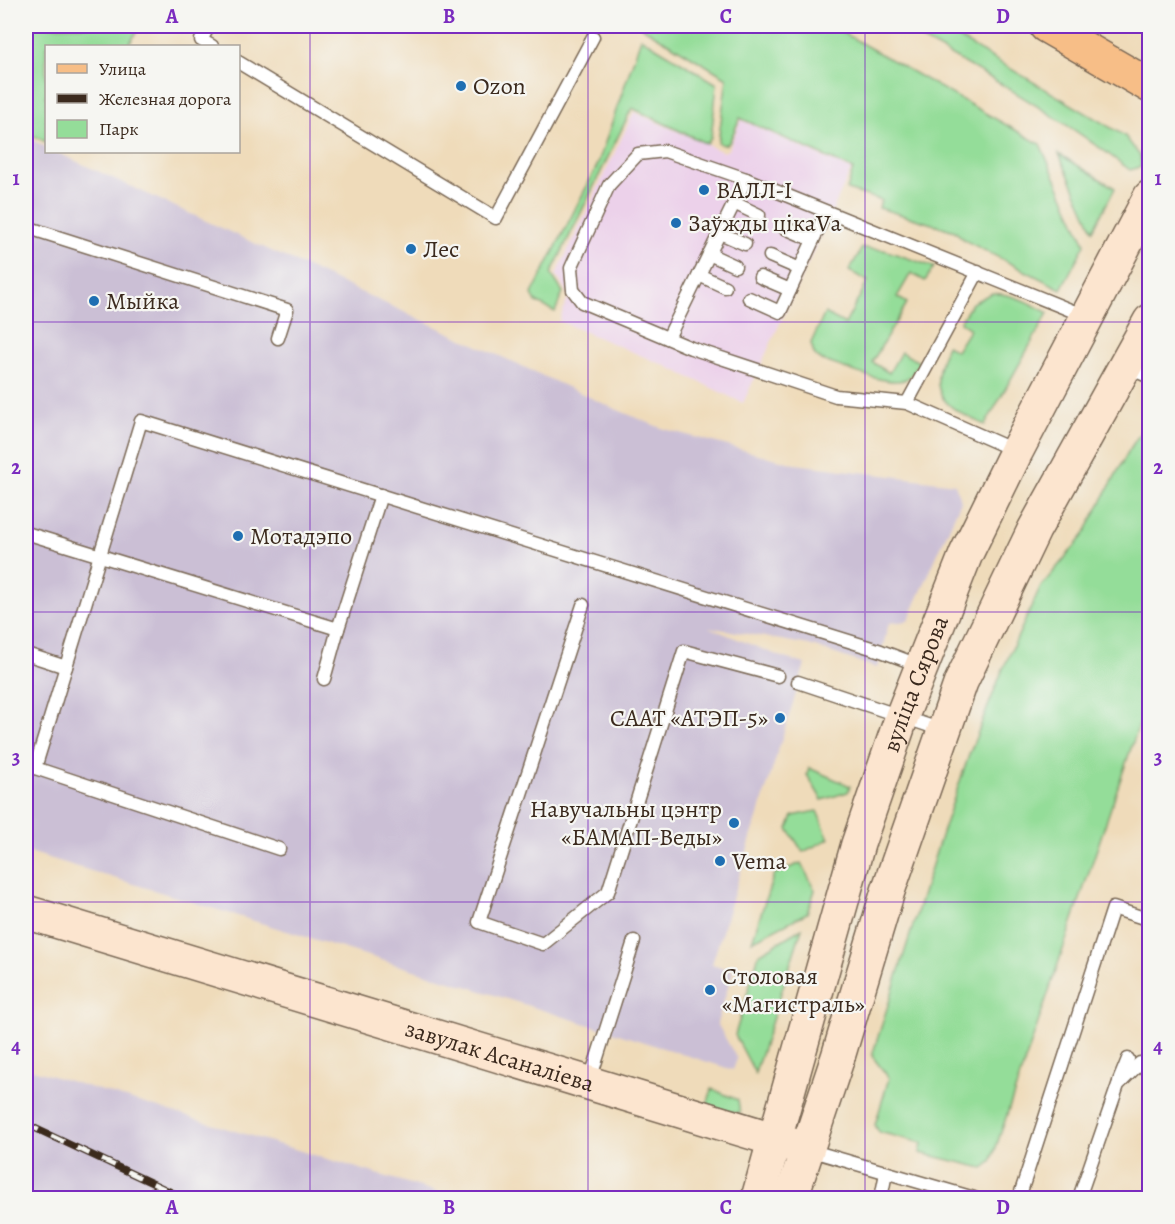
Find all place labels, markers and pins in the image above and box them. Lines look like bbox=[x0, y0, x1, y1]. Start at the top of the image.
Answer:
place label: Ozon bbox=[473, 70, 526, 102]
marker: Ozon bbox=[454, 79, 468, 93]
place label: ВАЛЛ-І bbox=[716, 174, 792, 206]
marker: ВАЛЛ-І bbox=[697, 183, 711, 197]
place label: Заўжды цікаVа bbox=[688, 207, 842, 239]
marker: Заўжды цікаVа bbox=[669, 216, 683, 230]
place label: Лес bbox=[423, 233, 459, 265]
marker: Лес bbox=[404, 242, 418, 256]
place label: Мыйка bbox=[106, 285, 179, 317]
marker: Мыйка bbox=[87, 294, 101, 308]
place label: Мотадэпо bbox=[250, 520, 352, 552]
marker: Мотадэпо bbox=[231, 529, 245, 543]
place label: СААТ «АТЭП-5» bbox=[610, 702, 768, 734]
marker: СААТ «АТЭП-5» bbox=[773, 711, 787, 725]
place label: Навучальны цэнтр «БАМАП-Веды» bbox=[530, 793, 722, 853]
marker: Навучальны цэнтр «БАМАП-Веды» bbox=[727, 816, 741, 830]
place label: Vema bbox=[731, 845, 788, 877]
marker: Vema bbox=[713, 854, 727, 868]
place label: Столовая «Магистраль» bbox=[722, 960, 865, 1020]
marker: Столовая «Магистраль» bbox=[703, 983, 717, 997]

